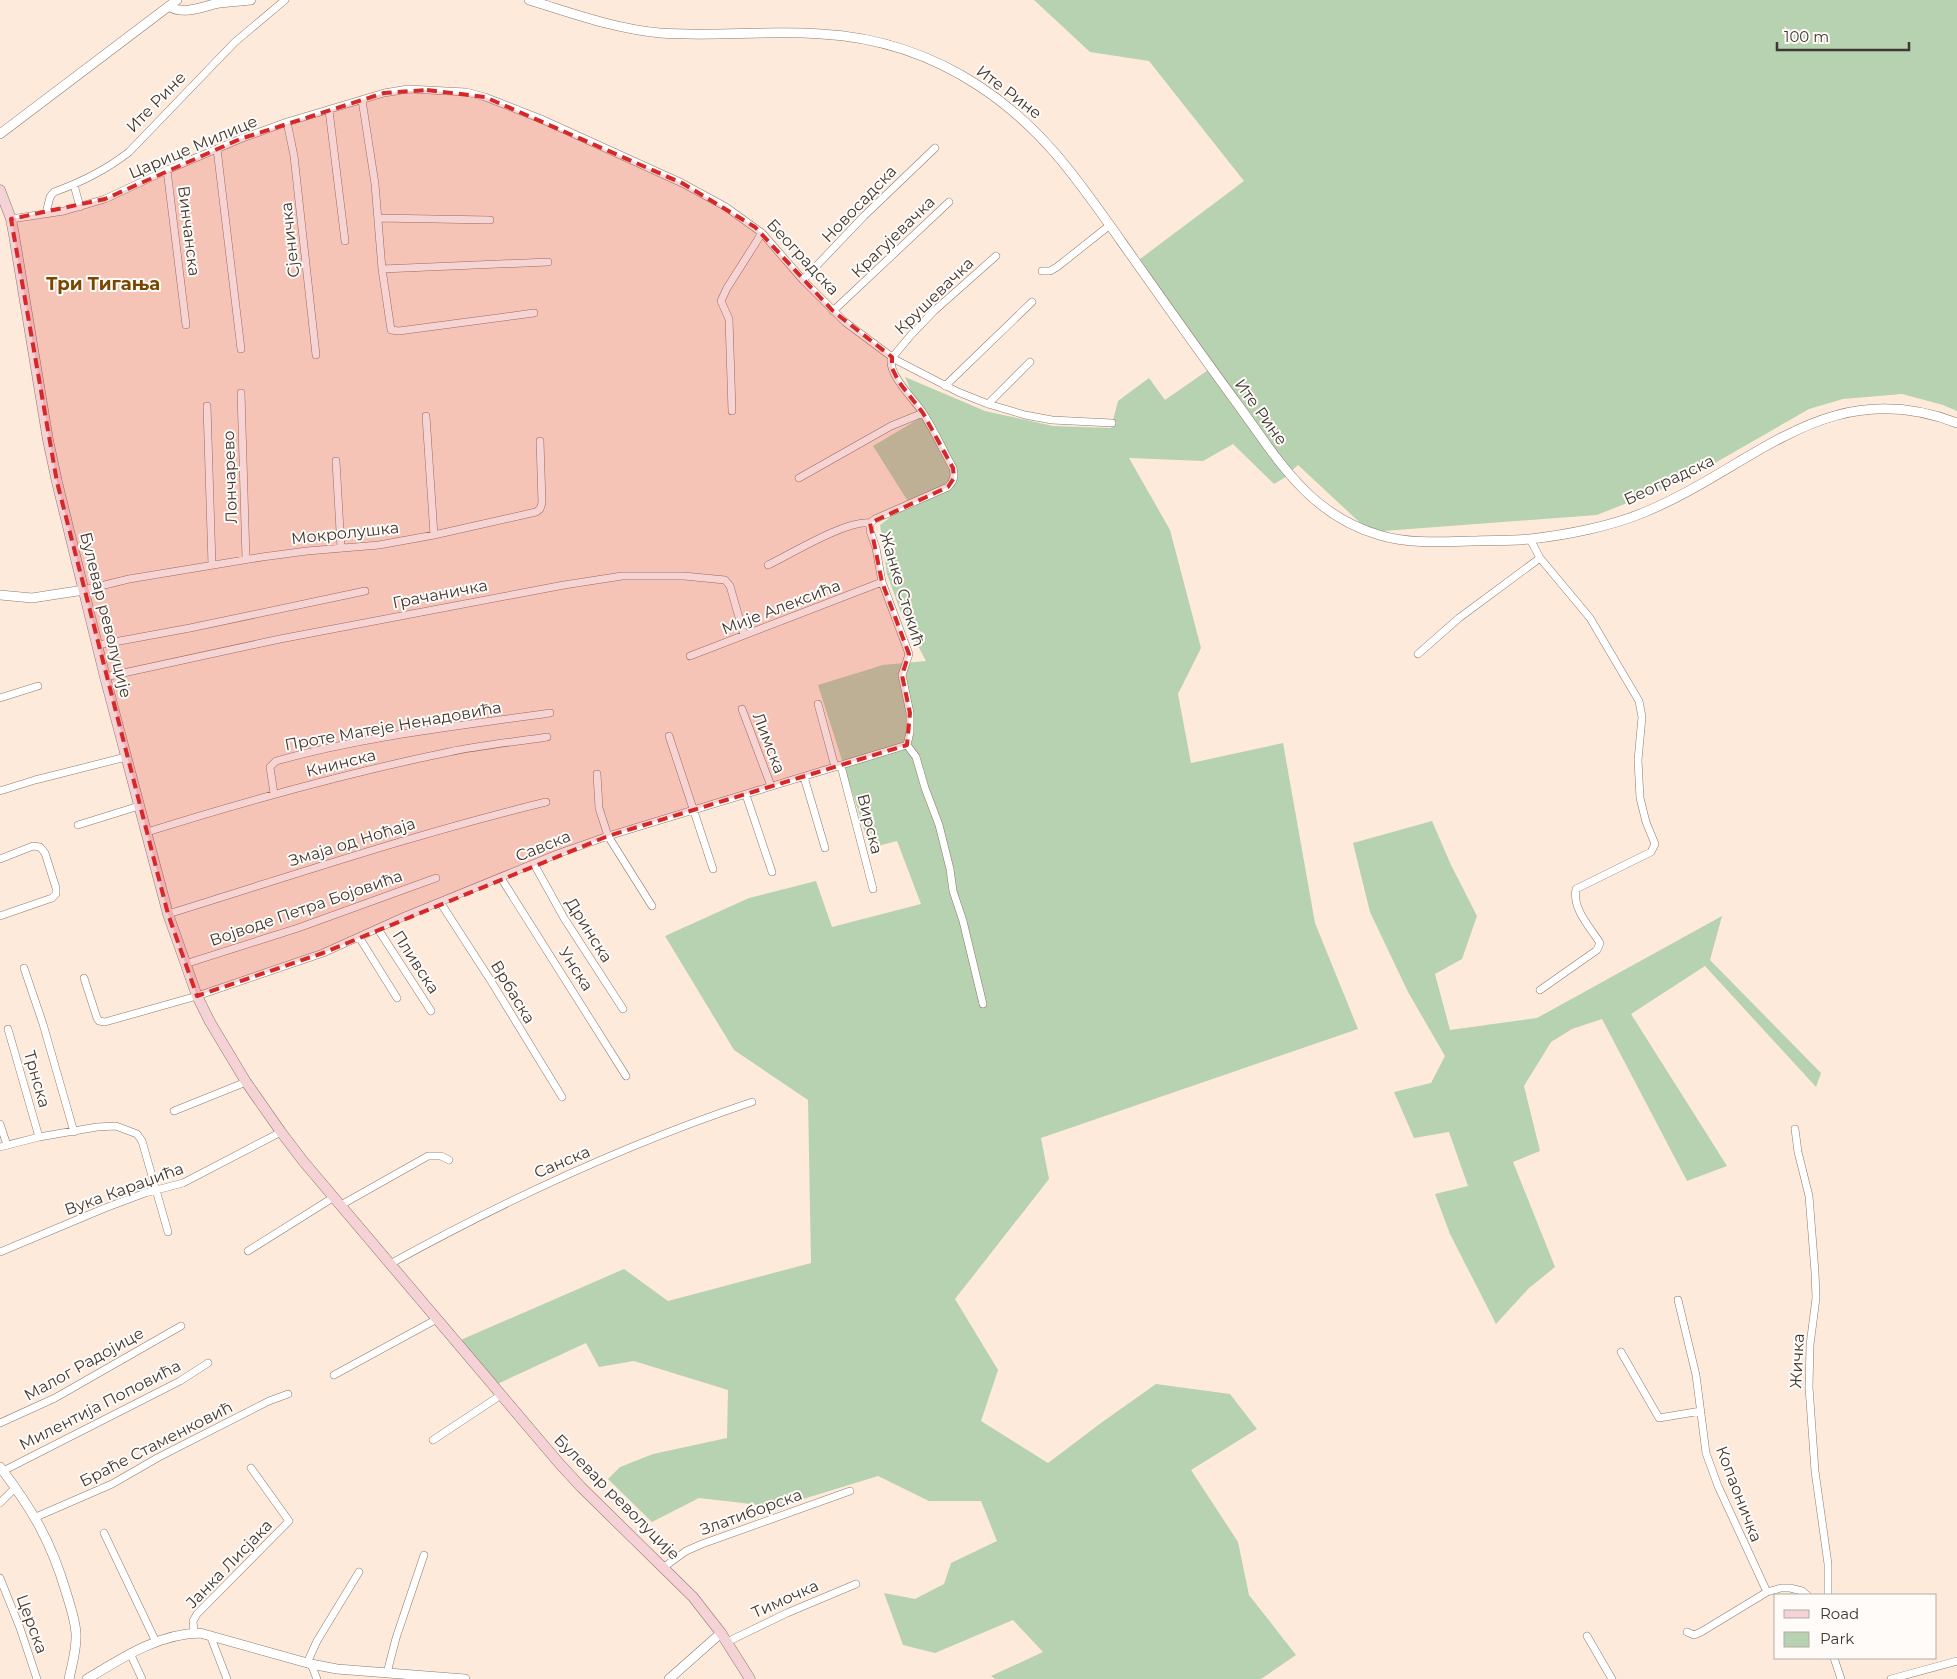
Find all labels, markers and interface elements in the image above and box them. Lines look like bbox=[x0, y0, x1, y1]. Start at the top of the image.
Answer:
scale bar bbox=[1777, 20, 1910, 52]
text: 100 m bbox=[1784, 27, 1829, 46]
street label: Ите Рине bbox=[972, 61, 1046, 123]
street label: Ите Рине bbox=[122, 68, 190, 136]
street label: Царице Милице bbox=[126, 111, 260, 183]
street label: Новосадска bbox=[818, 162, 900, 246]
street label: Винчанска bbox=[174, 185, 204, 277]
street label: Крагујевачка bbox=[847, 192, 939, 282]
street label: Сјеничка bbox=[277, 201, 303, 279]
street label: Београдска bbox=[763, 215, 843, 299]
street label: Крушевачка bbox=[891, 254, 977, 338]
district label: Три Тигања bbox=[46, 273, 160, 295]
street label: Ите Рине bbox=[1231, 375, 1291, 449]
street label: Лончарево bbox=[219, 430, 241, 524]
street label: Београдска bbox=[1621, 451, 1717, 509]
street label: Мокролушка bbox=[290, 518, 400, 548]
street label: Жанке Стокић bbox=[876, 529, 928, 649]
street label: Булевар револуције bbox=[76, 530, 136, 700]
street label: Грачаничка bbox=[391, 575, 489, 613]
street label: Мије Алексића bbox=[719, 576, 843, 638]
street label: Проте Матеје Ненадовића bbox=[283, 698, 503, 754]
street label: Лимска bbox=[749, 710, 789, 776]
street label: Книнска bbox=[304, 745, 378, 781]
street label: Вирска bbox=[853, 792, 887, 856]
street label: Змаја од Ноћаја bbox=[286, 814, 418, 870]
street label: Савска bbox=[513, 826, 573, 866]
street label: Војводе Петра Бојовића bbox=[207, 866, 405, 950]
street label: Дринска bbox=[562, 894, 616, 966]
street label: Пливска bbox=[389, 927, 443, 997]
street label: Унска bbox=[555, 943, 597, 995]
street label: Врбаска bbox=[487, 957, 539, 1027]
street label: Трнска bbox=[20, 1048, 54, 1110]
street label: Санска bbox=[531, 1142, 593, 1182]
street label: Вука Караџића bbox=[62, 1159, 186, 1219]
street label: Малог Радојице bbox=[21, 1323, 147, 1405]
street label: Жичка bbox=[1786, 1333, 1808, 1389]
street label: Милентија Поповића bbox=[16, 1356, 184, 1454]
street label: Браће Стаменковић bbox=[77, 1397, 235, 1491]
street label: Булевар револуције bbox=[550, 1430, 684, 1564]
street label: Копаоничка bbox=[1712, 1443, 1766, 1545]
street label: Златиборска bbox=[697, 1485, 805, 1539]
street label: Јанка Лисјака bbox=[182, 1516, 276, 1612]
street label: Тимочка bbox=[749, 1576, 821, 1622]
street label: Церска bbox=[13, 1592, 51, 1656]
legend bbox=[1774, 1594, 1937, 1659]
text: Road bbox=[1820, 1604, 1859, 1623]
text: Park bbox=[1820, 1629, 1854, 1648]

